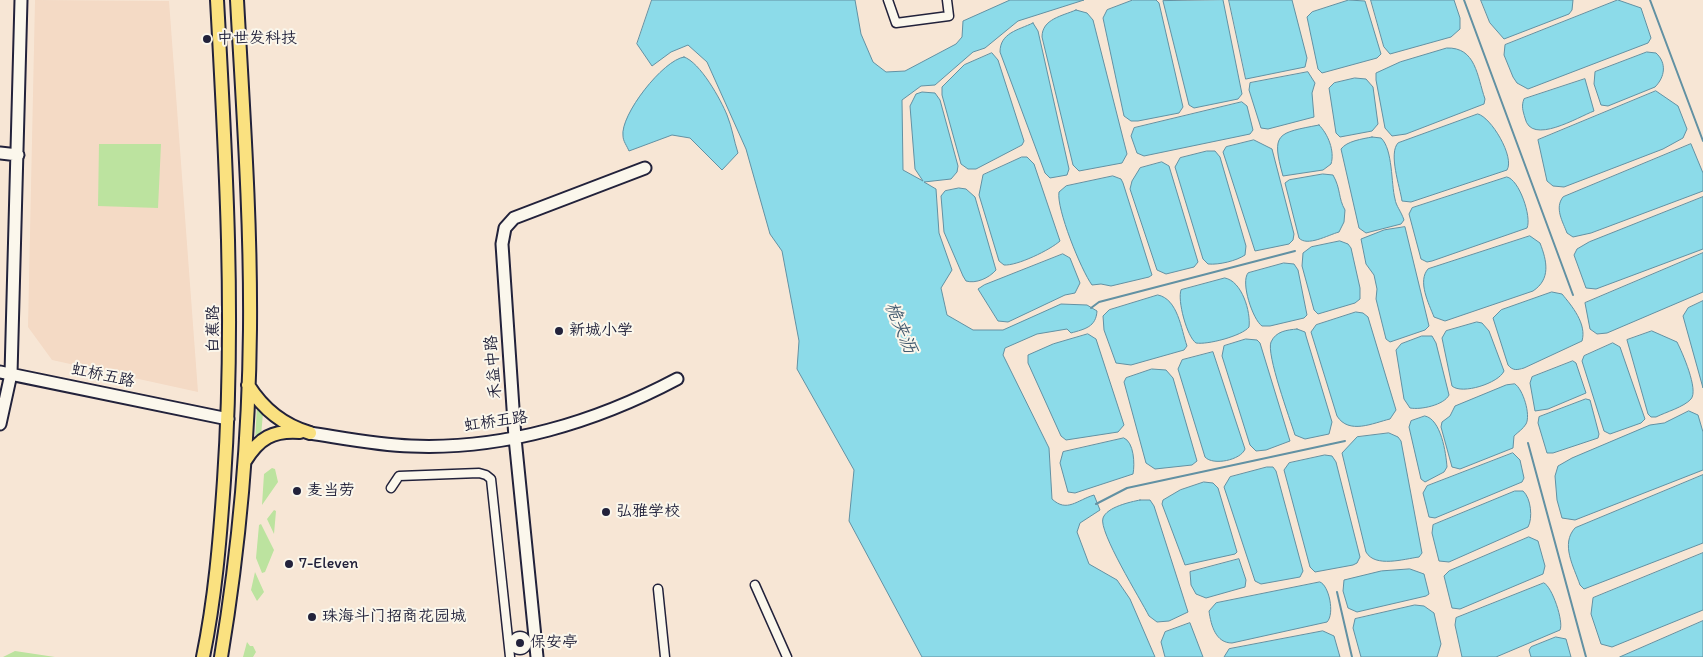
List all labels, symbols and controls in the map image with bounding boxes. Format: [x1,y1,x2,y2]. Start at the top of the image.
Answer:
place label: 中世发科技 [217,29,297,49]
marker: 中世发科技 [201,33,213,45]
water label: 桅夹沥 [880,299,920,357]
street label: 白蕉路 [204,305,224,353]
place label: 新城小学 [569,321,633,341]
marker: 新城小学 [553,325,565,337]
street label: 禾益中路 [482,334,506,400]
street label: 虹桥五路 [70,360,136,392]
street label: 虹桥五路 [463,408,529,436]
place label: 麦当劳 [307,481,355,501]
marker: 麦当劳 [291,485,303,497]
place label: 弘雅学校 [616,502,680,522]
marker: 弘雅学校 [600,506,612,518]
place label: 7-Eleven [299,554,358,574]
marker: 7-Eleven [283,558,295,570]
place label: 珠海斗门招商花园城 [322,607,466,627]
marker: 珠海斗门招商花园城 [306,611,318,623]
place label: 保安亭 [530,633,578,653]
marker: 保安亭 [514,637,526,649]

